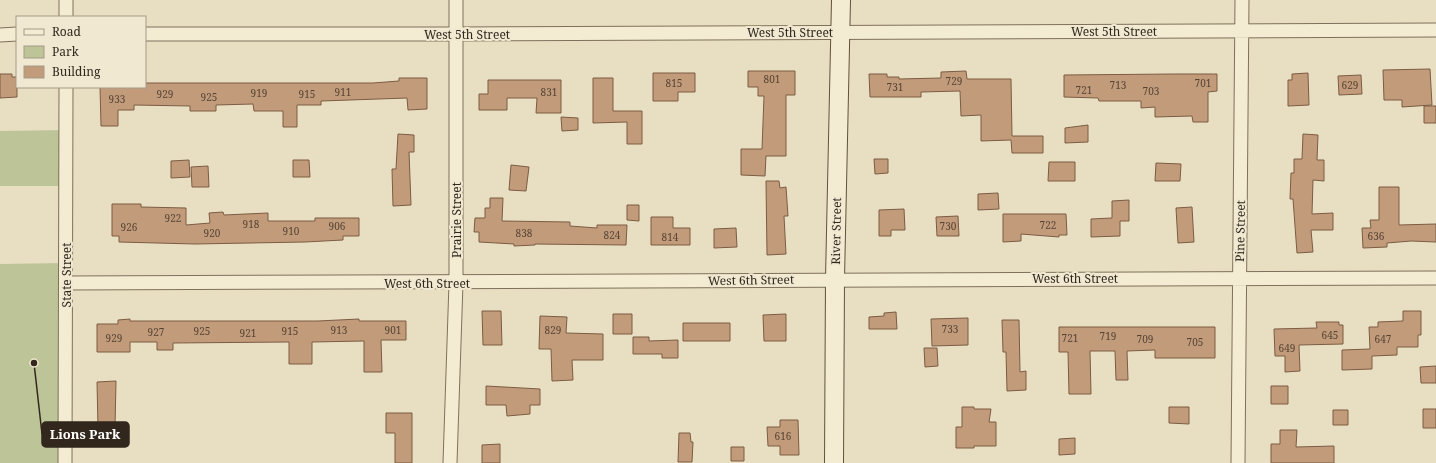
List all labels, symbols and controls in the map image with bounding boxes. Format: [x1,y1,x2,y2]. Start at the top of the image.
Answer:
legend [16,16,146,88]
text: Road [52,23,82,40]
street label: West 5th Street [1071,23,1157,40]
street label: West 5th Street [747,24,833,41]
street label: West 5th Street [424,26,510,43]
text: Park [52,43,80,60]
text: Building [52,63,101,80]
house number: 801 [764,72,780,86]
house number: 729 [946,74,962,88]
house number: 815 [666,76,682,90]
house number: 701 [1195,76,1211,90]
house number: 713 [1110,78,1127,92]
house number: 629 [1342,78,1358,92]
house number: 731 [887,80,903,94]
house number: 721 [1076,83,1092,97]
house number: 703 [1143,84,1160,98]
house number: 911 [335,85,351,99]
house number: 831 [541,85,557,99]
house number: 919 [251,86,267,100]
house number: 929 [157,87,173,101]
house number: 915 [299,87,315,101]
house number: 925 [201,90,217,104]
house number: 933 [109,92,126,106]
street label: Prairie Street [448,182,465,258]
street label: River Street [827,197,845,265]
street label: Pine Street [1231,200,1249,262]
house number: 922 [165,211,181,225]
house number: 918 [243,217,260,231]
house number: 722 [1040,218,1056,232]
house number: 906 [329,219,346,233]
house number: 730 [940,219,957,233]
house number: 926 [121,220,138,234]
house number: 910 [283,224,300,238]
house number: 920 [204,226,221,240]
house number: 838 [516,226,533,240]
house number: 824 [604,228,621,242]
house number: 636 [1368,229,1385,243]
house number: 814 [662,230,679,244]
street label: State Street [58,243,75,307]
street label: West 6th Street [1032,270,1118,287]
street label: West 6th Street [708,271,794,289]
street label: West 6th Street [384,275,470,292]
house number: 733 [942,322,959,336]
house number: 913 [331,323,348,337]
house number: 901 [385,323,401,337]
house number: 829 [545,323,561,337]
house number: 925 [194,324,210,338]
house number: 915 [282,324,298,338]
house number: 927 [148,325,165,339]
house number: 921 [240,326,256,340]
house number: 645 [1322,328,1338,342]
house number: 719 [1100,329,1116,343]
house number: 929 [106,331,122,345]
house number: 721 [1062,331,1078,345]
house number: 709 [1137,332,1153,346]
house number: 647 [1375,332,1392,346]
house number: 705 [1187,335,1203,349]
house number: 649 [1279,341,1295,355]
callout: Lions Park [42,422,129,447]
text: Lions Park [50,425,121,443]
house number: 616 [775,429,792,443]

